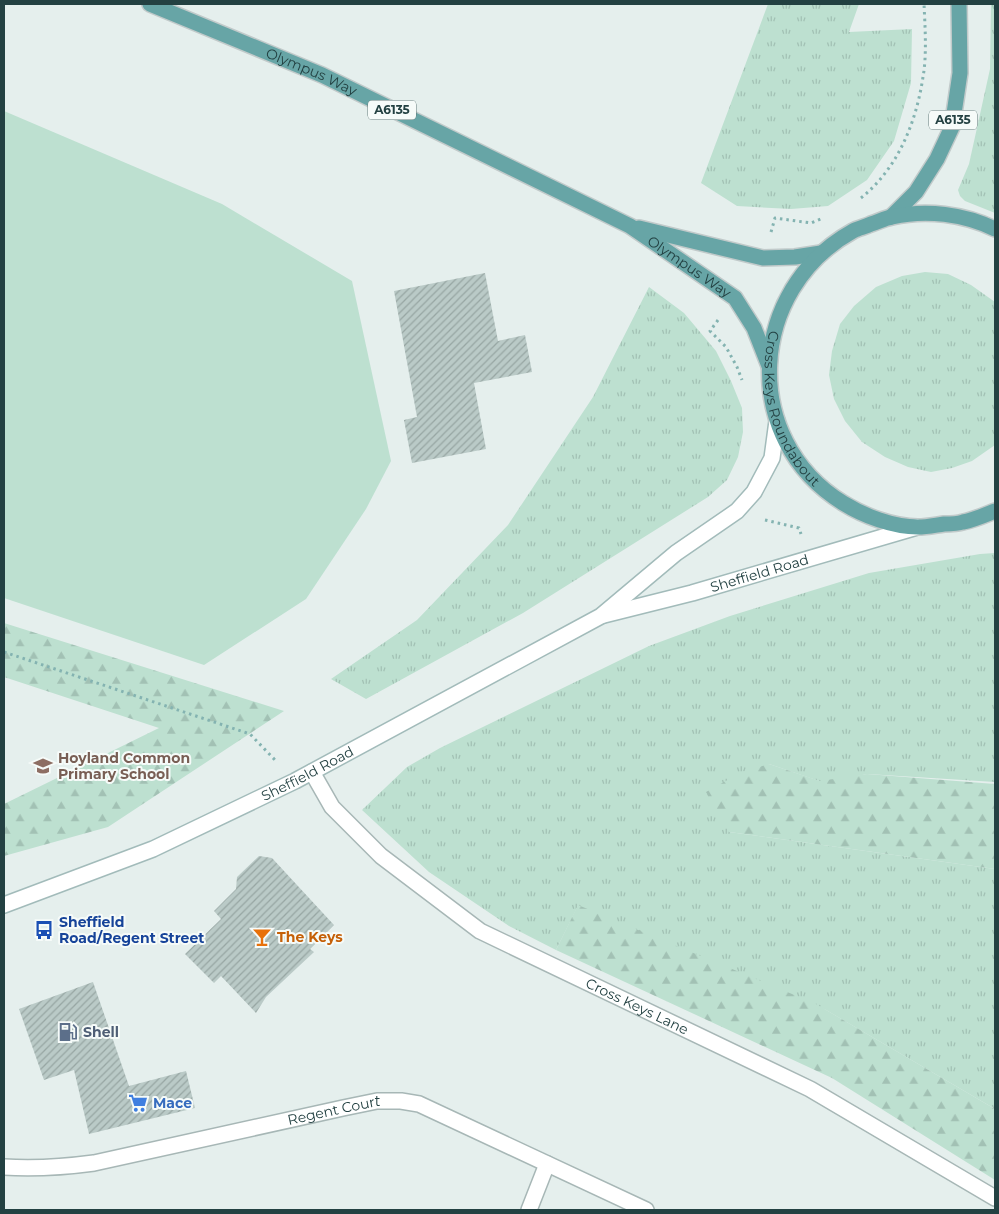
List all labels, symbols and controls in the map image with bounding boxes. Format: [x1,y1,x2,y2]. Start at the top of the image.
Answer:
street label: Olympus Way [263,44,360,100]
road number: A6135 [368,100,416,120]
road number: A6135 [929,110,977,130]
street label: Olympus Way [644,232,735,302]
street label: Cross Keys Roundabout [760,329,824,491]
street label: Sheffield Road [708,550,811,596]
street label: Sheffield Road [258,742,357,805]
place label: Hoyland Common Primary School [58,749,190,783]
school or university icon: Hoyland Common Primary School [32,755,54,777]
place label: Sheffield Road/Regent Street [59,913,204,947]
bus stop icon: Sheffield Road/Regent Street [33,919,55,941]
bar icon: The Keys [251,926,273,948]
place label: The Keys [277,928,343,946]
street label: Cross Keys Lane [583,974,692,1039]
fuel station icon: Shell [57,1021,79,1043]
place label: Shell [83,1023,119,1041]
supermarket icon: Mace [127,1092,149,1114]
street label: Regent Court [286,1092,381,1129]
place label: Mace [153,1094,192,1112]

